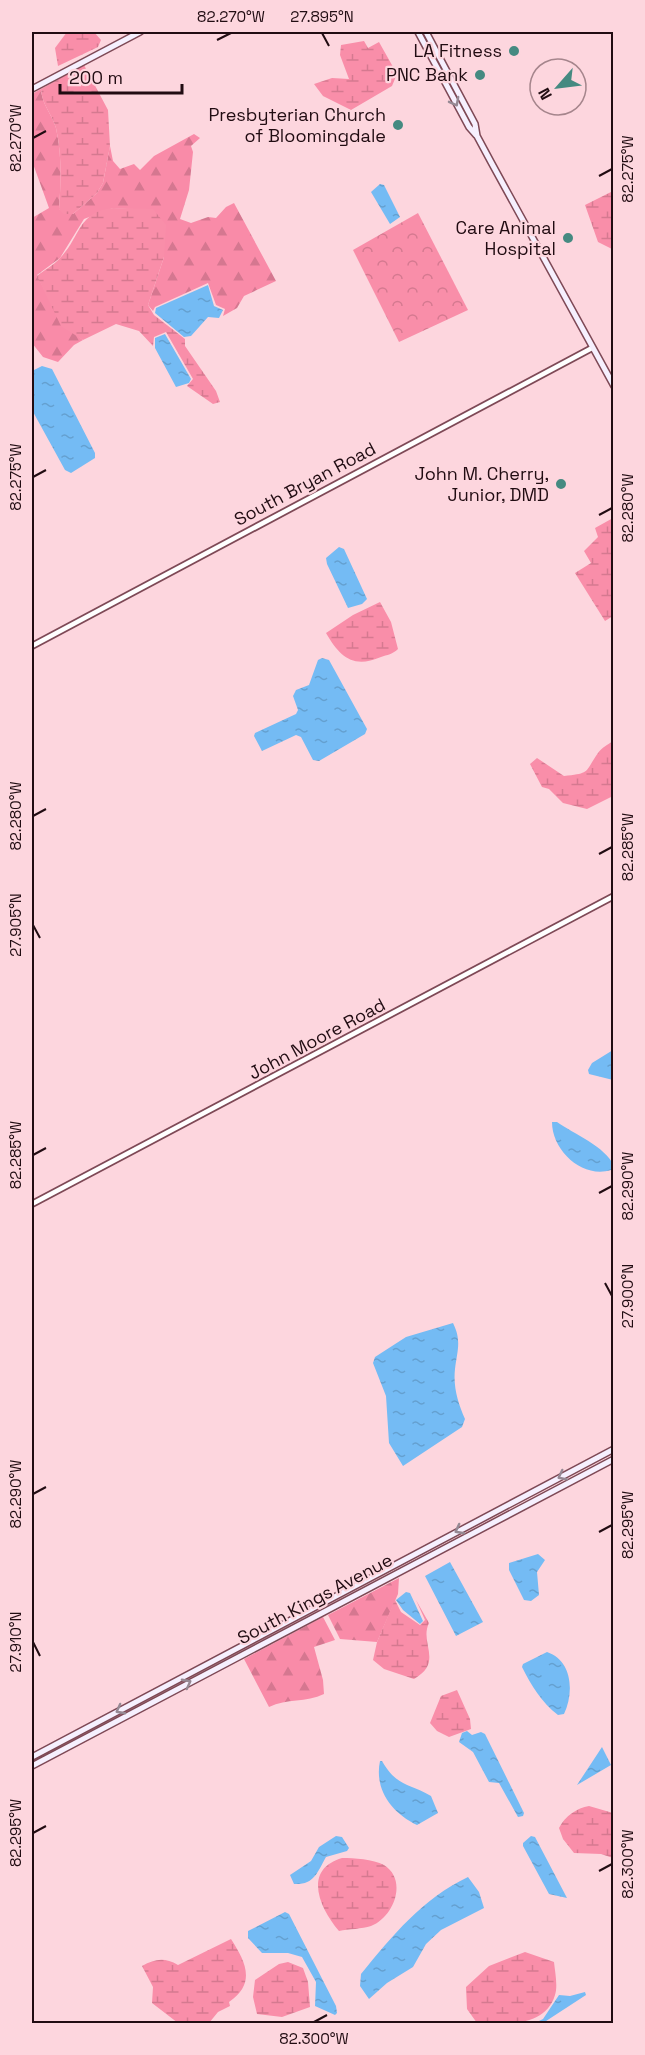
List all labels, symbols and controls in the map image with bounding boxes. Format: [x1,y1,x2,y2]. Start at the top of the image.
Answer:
text: 82.270°W [197,7,265,26]
text: 27.895°N [290,7,354,26]
place label: LA Fitness [413,39,502,62]
marker: LA Fitness [507,44,521,58]
scale bar [60,57,182,95]
north arrow [528,57,588,117]
place label: PNC Bank [386,63,468,86]
text: 200 m [69,66,123,89]
marker: PNC Bank [473,68,487,82]
text: N [533,84,557,103]
one-way arrow [448,96,459,106]
place label: Presbyterian Church of Bloomingdale [208,103,386,147]
text: 82.270°W [6,104,25,172]
marker: Presbyterian Church of Bloomingdale [391,118,405,132]
text: 82.275°W [618,135,637,203]
place label: Care Animal Hospital [456,216,556,260]
marker: Care Animal Hospital [561,231,575,245]
street label: South Bryan Road [230,437,379,531]
text: 82.275°W [6,443,25,511]
place label: John M. Cherry, Junior, DMD [414,462,549,506]
text: 82.280°W [618,473,637,543]
marker: John M. Cherry, Junior, DMD [554,477,568,491]
text: 82.280°W [6,781,25,851]
text: 82.285°W [618,813,637,881]
text: 27.905°N [6,893,25,957]
street label: John Moore Road [244,993,389,1084]
text: 82.285°W [6,1121,25,1189]
text: 82.290°W [618,1152,637,1220]
text: 27.900°N [618,1264,637,1328]
text: 82.290°W [6,1460,25,1528]
one-way arrow [557,1469,568,1480]
text: 82.295°W [618,1491,637,1559]
one-way arrow [455,1523,465,1534]
street label: South Kings Avenue [233,1548,396,1649]
text: 27.910°N [6,1612,25,1672]
one-way arrow [180,1679,191,1690]
one-way arrow [116,1703,126,1714]
text: 82.295°W [6,1799,25,1867]
text: 82.300°W [618,1829,637,1899]
text: 82.300°W [279,2029,349,2048]

